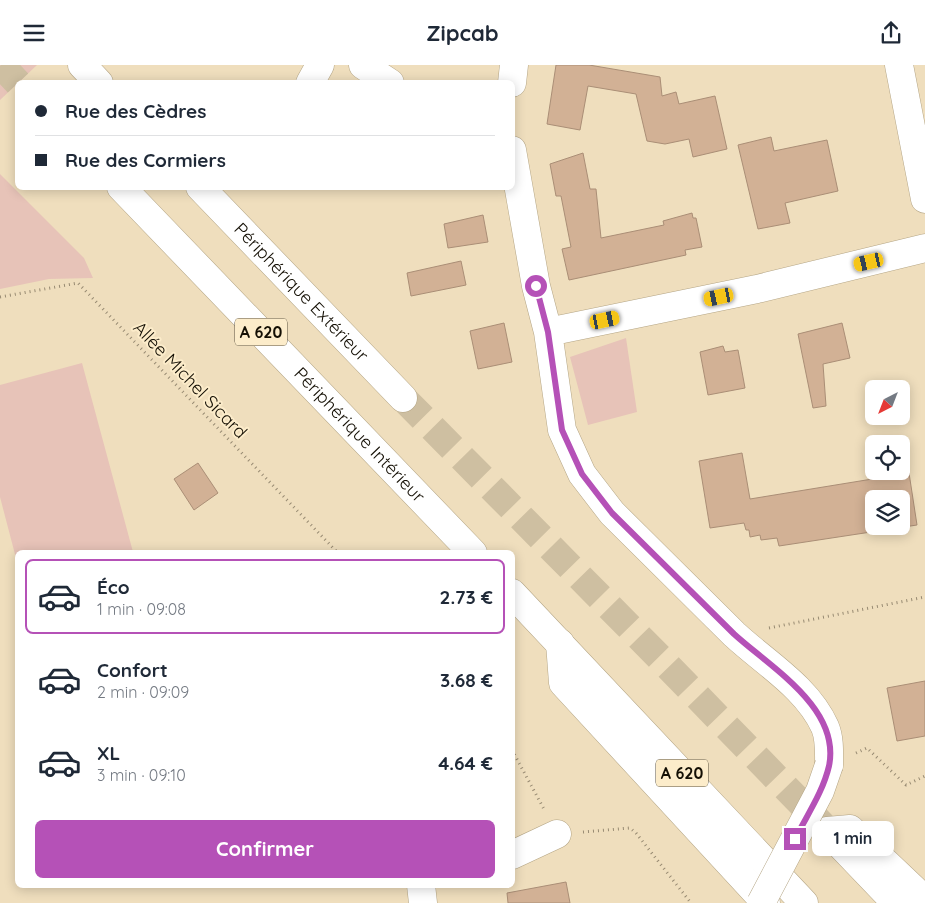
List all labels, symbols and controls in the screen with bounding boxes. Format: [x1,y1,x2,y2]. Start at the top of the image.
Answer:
icon: menu [20,19,48,47]
text: Zipcab [426,19,499,47]
icon: share [877,19,905,47]
text: Rue des Cèdres [65,99,206,123]
text: Rue des Cormiers [65,148,226,172]
street label: Périphérique Extérieur [229,218,374,366]
car [852,251,885,273]
route start [525,275,547,297]
car [702,287,735,307]
car [588,310,621,330]
street label: Allée Michel Sicard [129,316,252,443]
road number: A 620 [235,318,287,345]
street label: Périphérique Intérieur [289,362,430,507]
north arrow [865,380,910,425]
map controls [865,380,910,535]
button: locate [865,435,910,480]
button: layers [865,490,910,535]
icon: car [37,574,82,619]
text: Éco [97,575,130,599]
text: 2.73 € [440,585,493,609]
text: 1 min · 09:08 [97,599,186,619]
icon: car [37,657,82,702]
text: Confort [97,658,168,682]
text: 3.68 € [440,668,493,692]
text: 2 min · 09:09 [97,682,189,702]
icon: car [37,740,82,785]
text: XL [97,741,120,765]
text: 4.64 € [438,751,493,775]
road number: A 620 [656,759,708,786]
text: 3 min · 09:10 [97,765,186,785]
button: Confirmer [35,820,495,878]
callout: 1 min [812,821,895,857]
route end [784,828,806,850]
text: 1 min [834,828,872,848]

